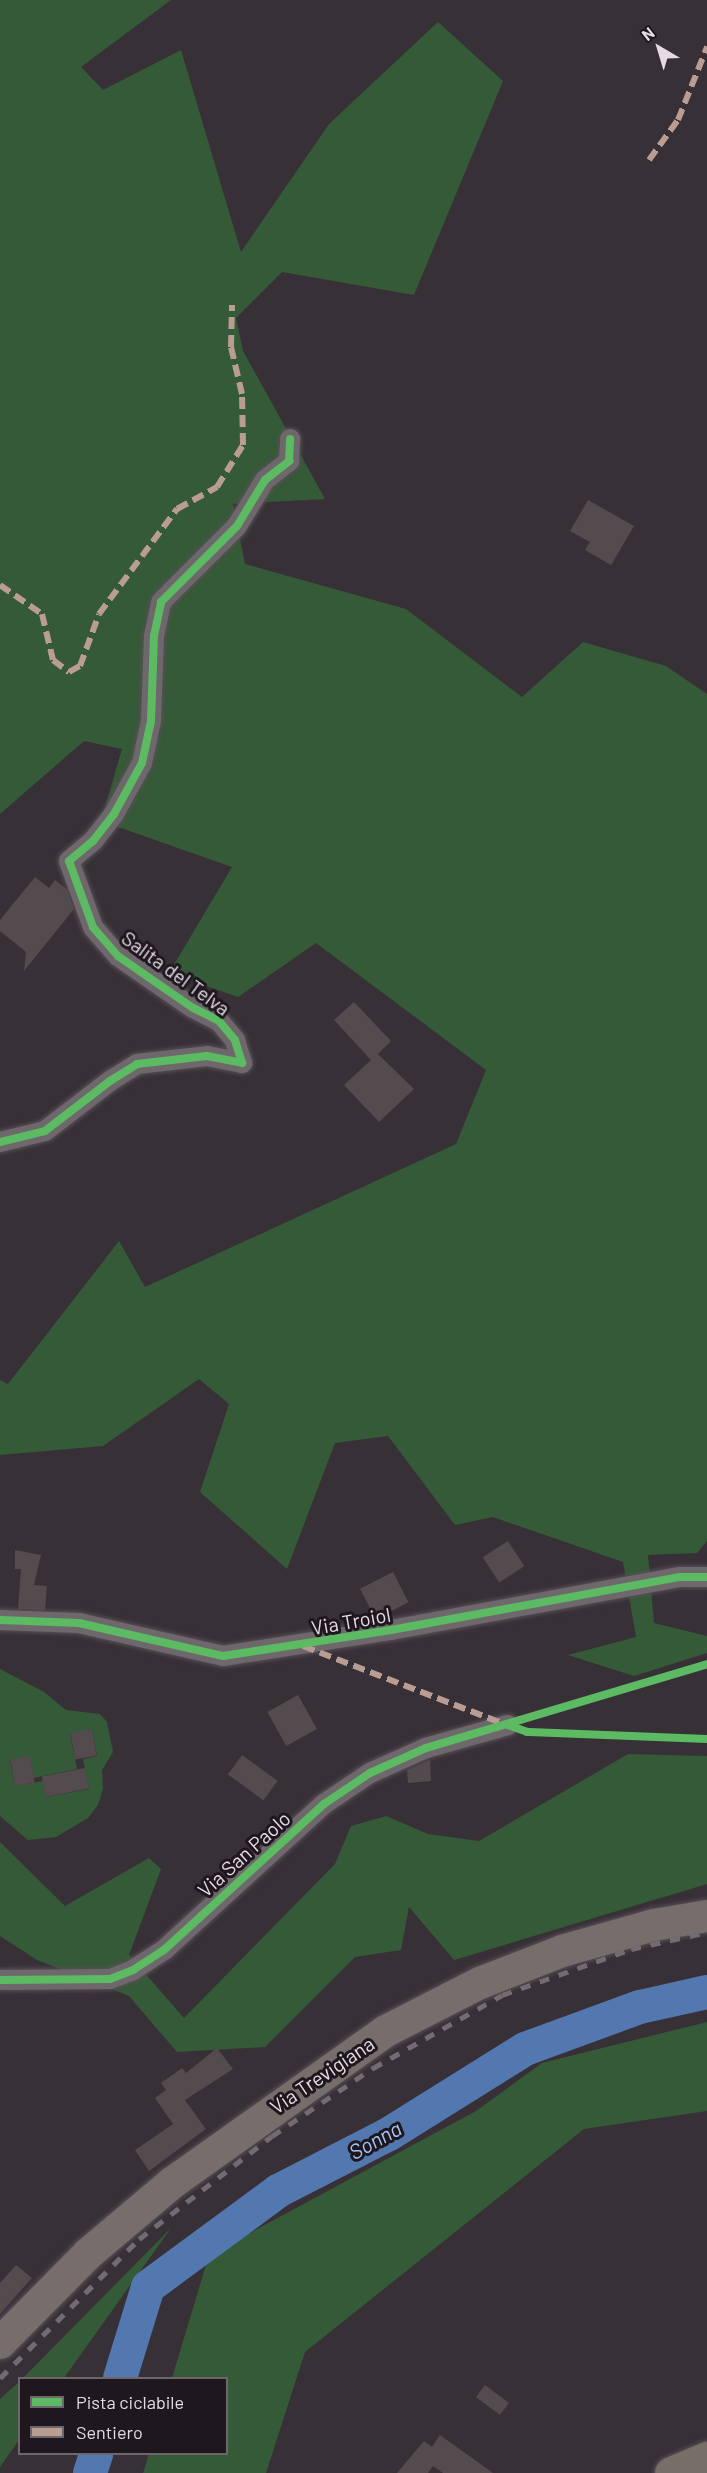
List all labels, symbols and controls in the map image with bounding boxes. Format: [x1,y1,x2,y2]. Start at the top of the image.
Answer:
north arrow [629,18,689,78]
text: N [638,23,658,44]
street label: Salita del Telva [117,926,235,1020]
street label: Via Troiol [309,1602,393,1640]
street label: Via San Paolo [193,1806,295,1902]
street label: Via Trevigiana [265,2031,379,2119]
water label: Sonna [344,2115,406,2165]
legend [18,2377,228,2455]
text: Pista ciclabile [76,2391,184,2413]
text: Sentiero [76,2421,143,2443]

